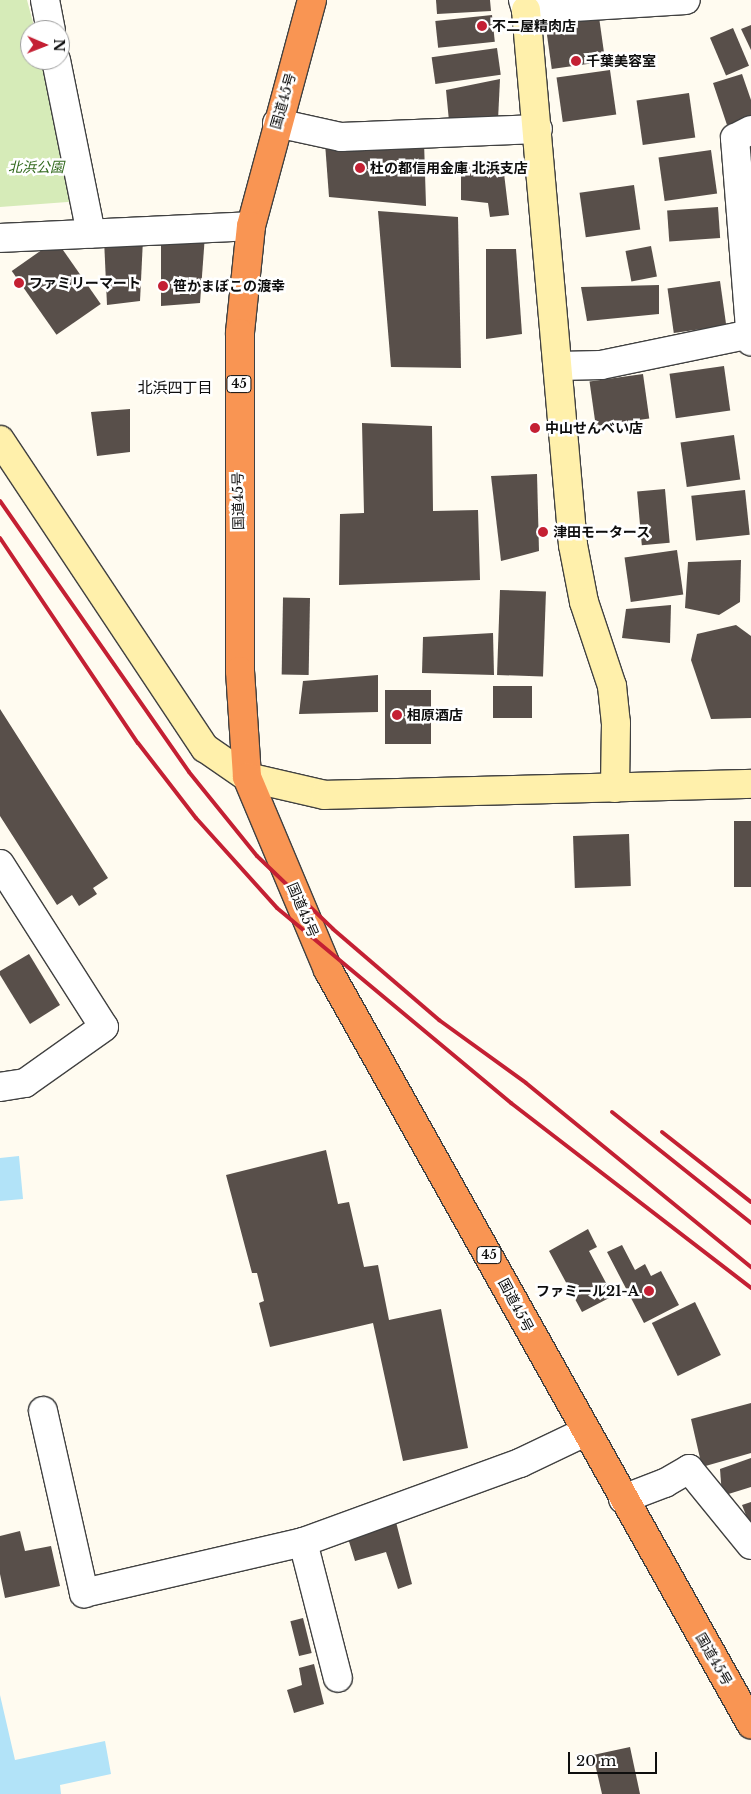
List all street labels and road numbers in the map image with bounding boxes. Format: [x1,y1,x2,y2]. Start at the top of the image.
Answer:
street label: 国道45号 [267,71,299,131]
road number: 45 [225,374,253,394]
street label: 国道45号 [229,472,247,530]
street label: 国道45号 [284,880,322,940]
road number: 45 [475,1246,503,1264]
street label: 国道45号 [495,1275,537,1335]
street label: 国道45号 [692,1630,736,1688]

